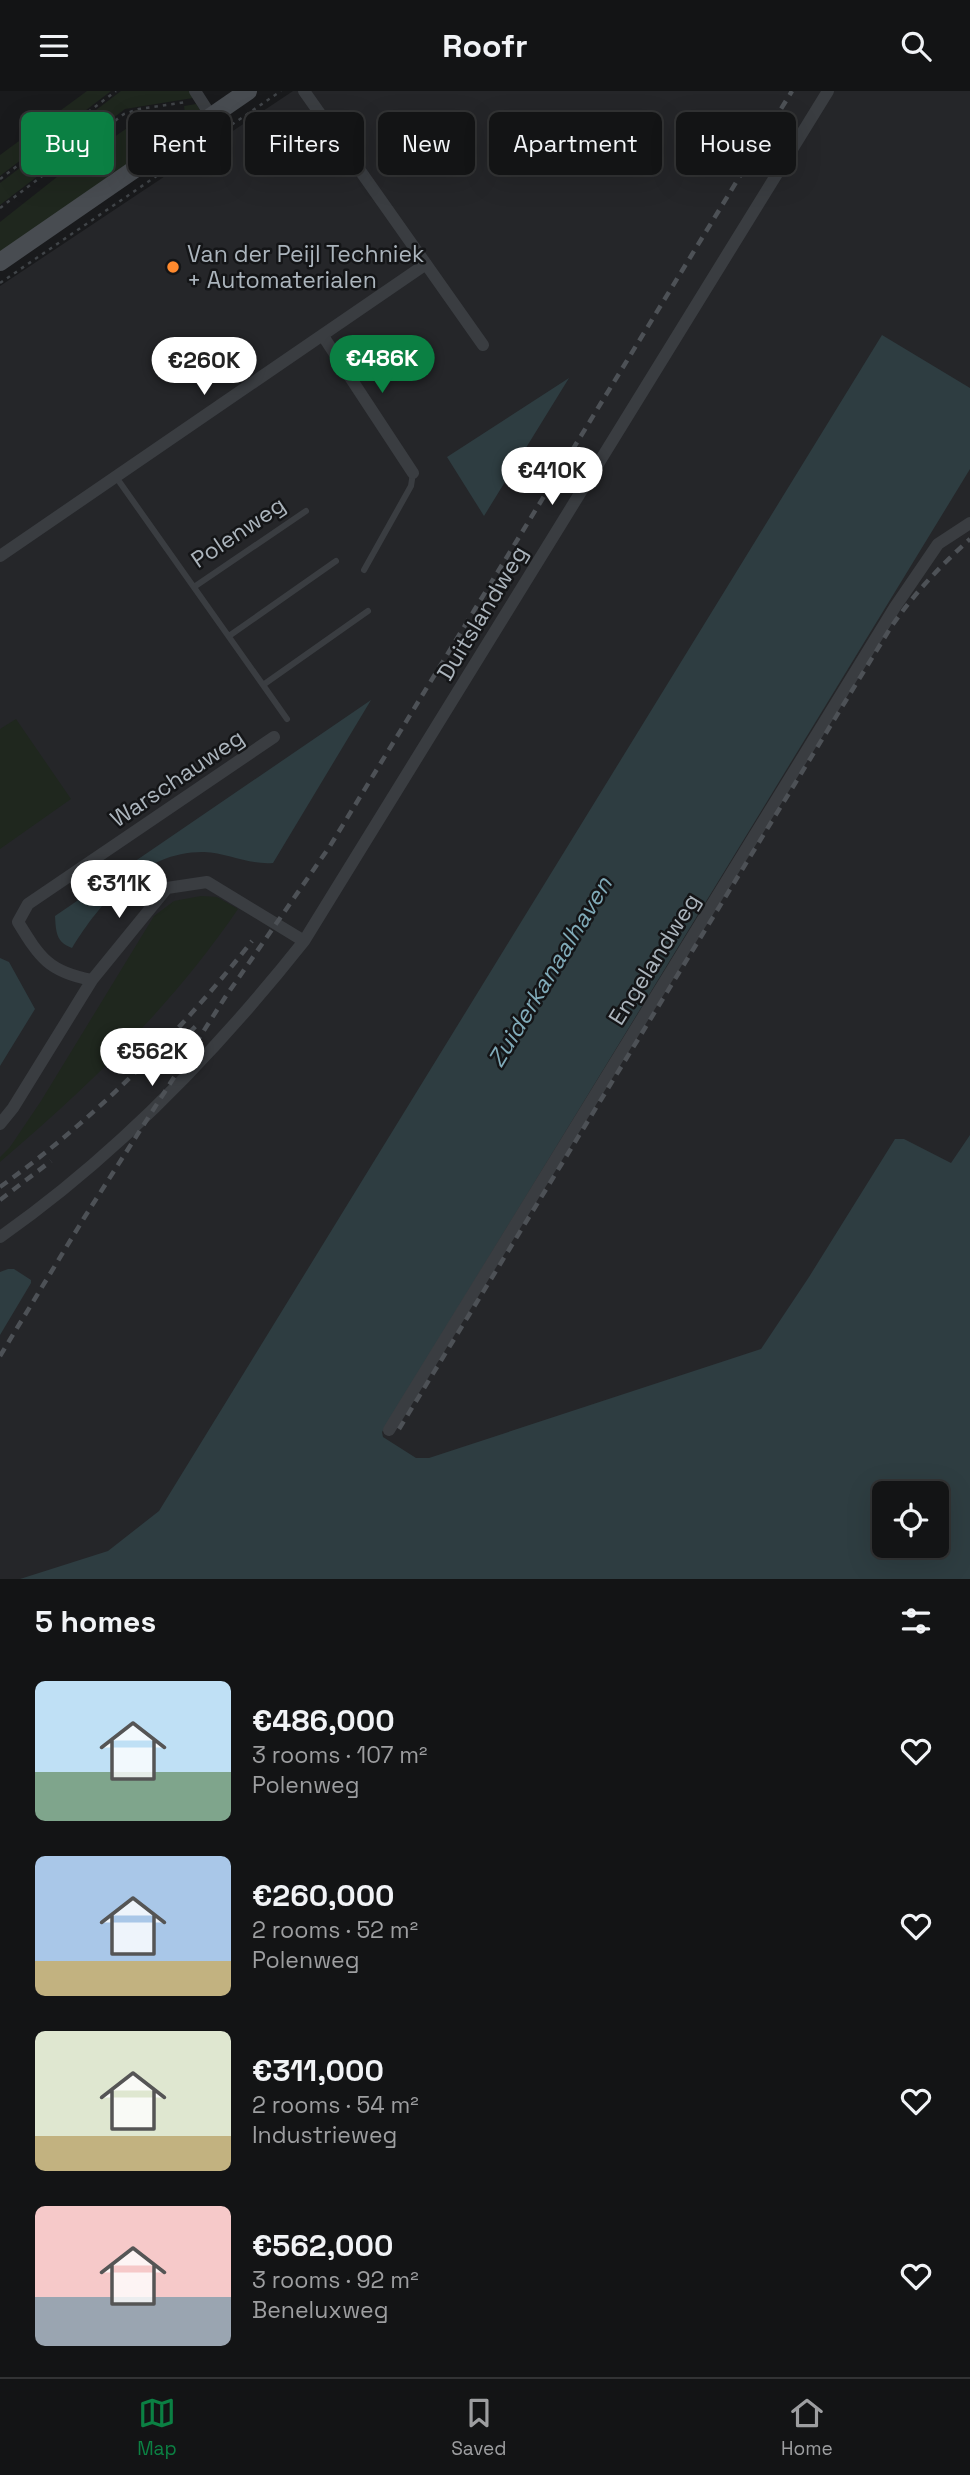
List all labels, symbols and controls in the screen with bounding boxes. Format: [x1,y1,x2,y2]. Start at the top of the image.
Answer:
text: Roofr [442,26,528,66]
icon: menu [35,27,73,65]
icon: search [897,27,935,65]
chip: Buy [21,112,114,175]
chip: Rent [128,112,231,175]
chip: Filters [245,112,364,175]
chip: New [378,112,475,175]
chip: Apartment [489,112,662,175]
chip: House [676,112,796,175]
place label: Van der Peijl Techniek + Automaterialen [187,239,424,295]
marker: Van der Peijl Techniek + Automaterialen [165,259,181,275]
pin: €486K [333,335,431,395]
pin: €260K [155,337,253,397]
text: €486K [346,343,418,373]
text: €260K [168,345,240,375]
pin: €410K [503,447,601,507]
text: €410K [517,455,587,485]
street label: Polenweg [185,490,291,574]
street label: Duitslandweg [430,540,534,686]
street label: Warschauweg [104,722,250,834]
pin: €311K [70,861,168,920]
text: €311K [87,868,151,898]
water label: Zuiderkanaalhaven [480,870,619,1073]
street label: Engelandweg [602,888,706,1030]
pin: €562K [103,1028,201,1088]
text: €562K [116,1036,188,1066]
map controls [872,1481,949,1558]
button: locate [872,1481,949,1558]
text: 5 homes [35,1602,156,1641]
icon: filters [897,1602,935,1640]
text: €486,000 [252,1701,395,1740]
icon: home [91,1709,175,1793]
icon: heart [897,1732,935,1770]
text: 3 rooms · 107 m² [252,1740,428,1770]
text: Polenweg [252,1770,359,1800]
text: €260,000 [252,1876,395,1915]
icon: home [91,1884,175,1968]
icon: heart [897,1907,935,1945]
text: 2 rooms · 52 m² [252,1915,418,1945]
text: Polenweg [252,1945,359,1975]
text: €311,000 [252,2051,384,2090]
icon: home [91,2059,175,2143]
icon: heart [897,2082,935,2120]
text: 2 rooms · 54 m² [252,2090,419,2120]
text: Industrieweg [252,2120,397,2150]
text: €562,000 [252,2226,393,2265]
icon: home [91,2234,175,2318]
icon: heart [897,2257,935,2295]
text: 3 rooms · 92 m² [252,2265,419,2295]
text: Beneluxweg [252,2295,388,2325]
tab: Map [137,2394,177,2461]
tab: Saved [451,2394,507,2461]
tab: Home [781,2394,833,2461]

